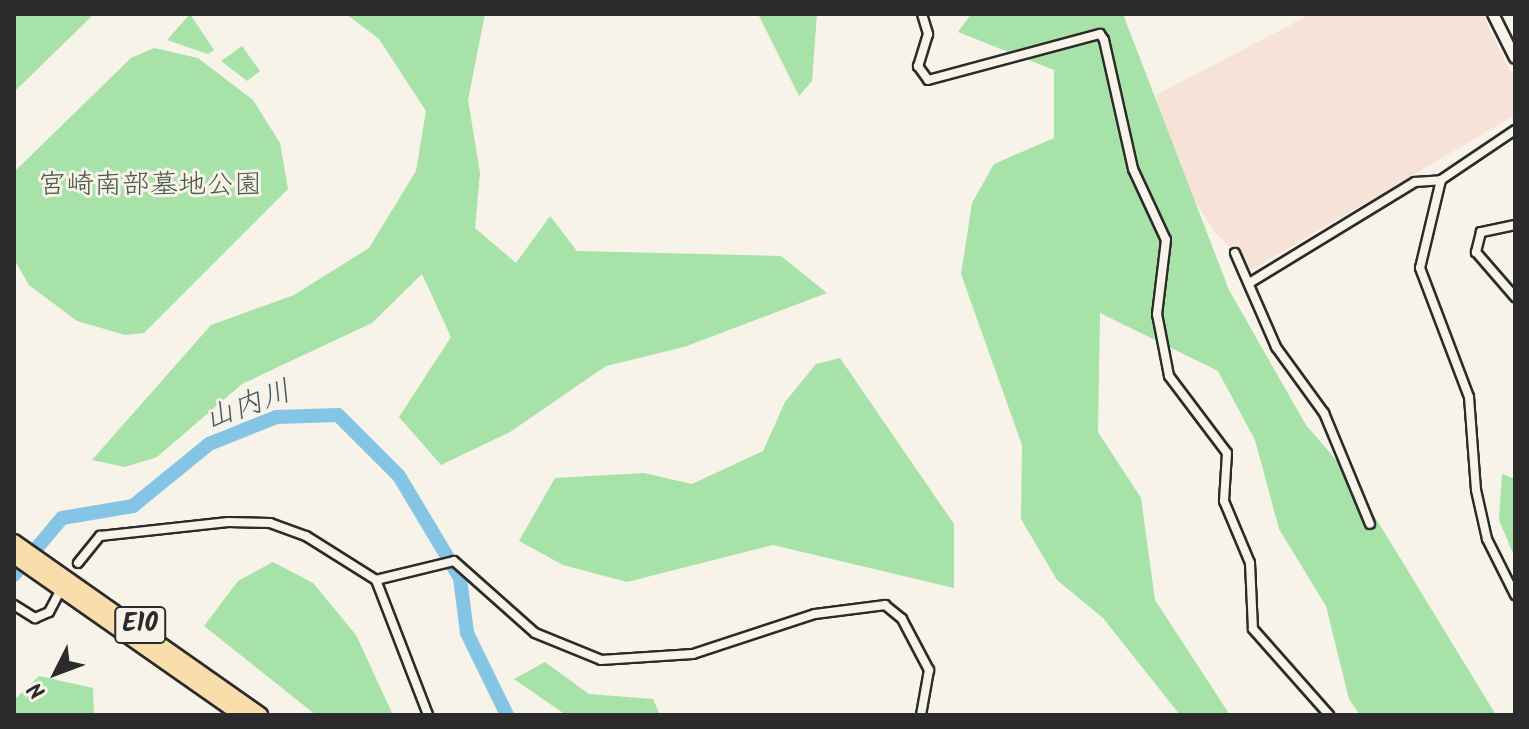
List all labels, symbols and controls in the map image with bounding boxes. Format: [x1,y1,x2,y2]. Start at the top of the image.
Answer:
park label: 宮崎南部墓地公園 [38,169,262,203]
water label: 山内川 [200,374,296,438]
road number: E10 [114,603,166,647]
north arrow [16,633,96,713]
text: N [20,673,55,706]

